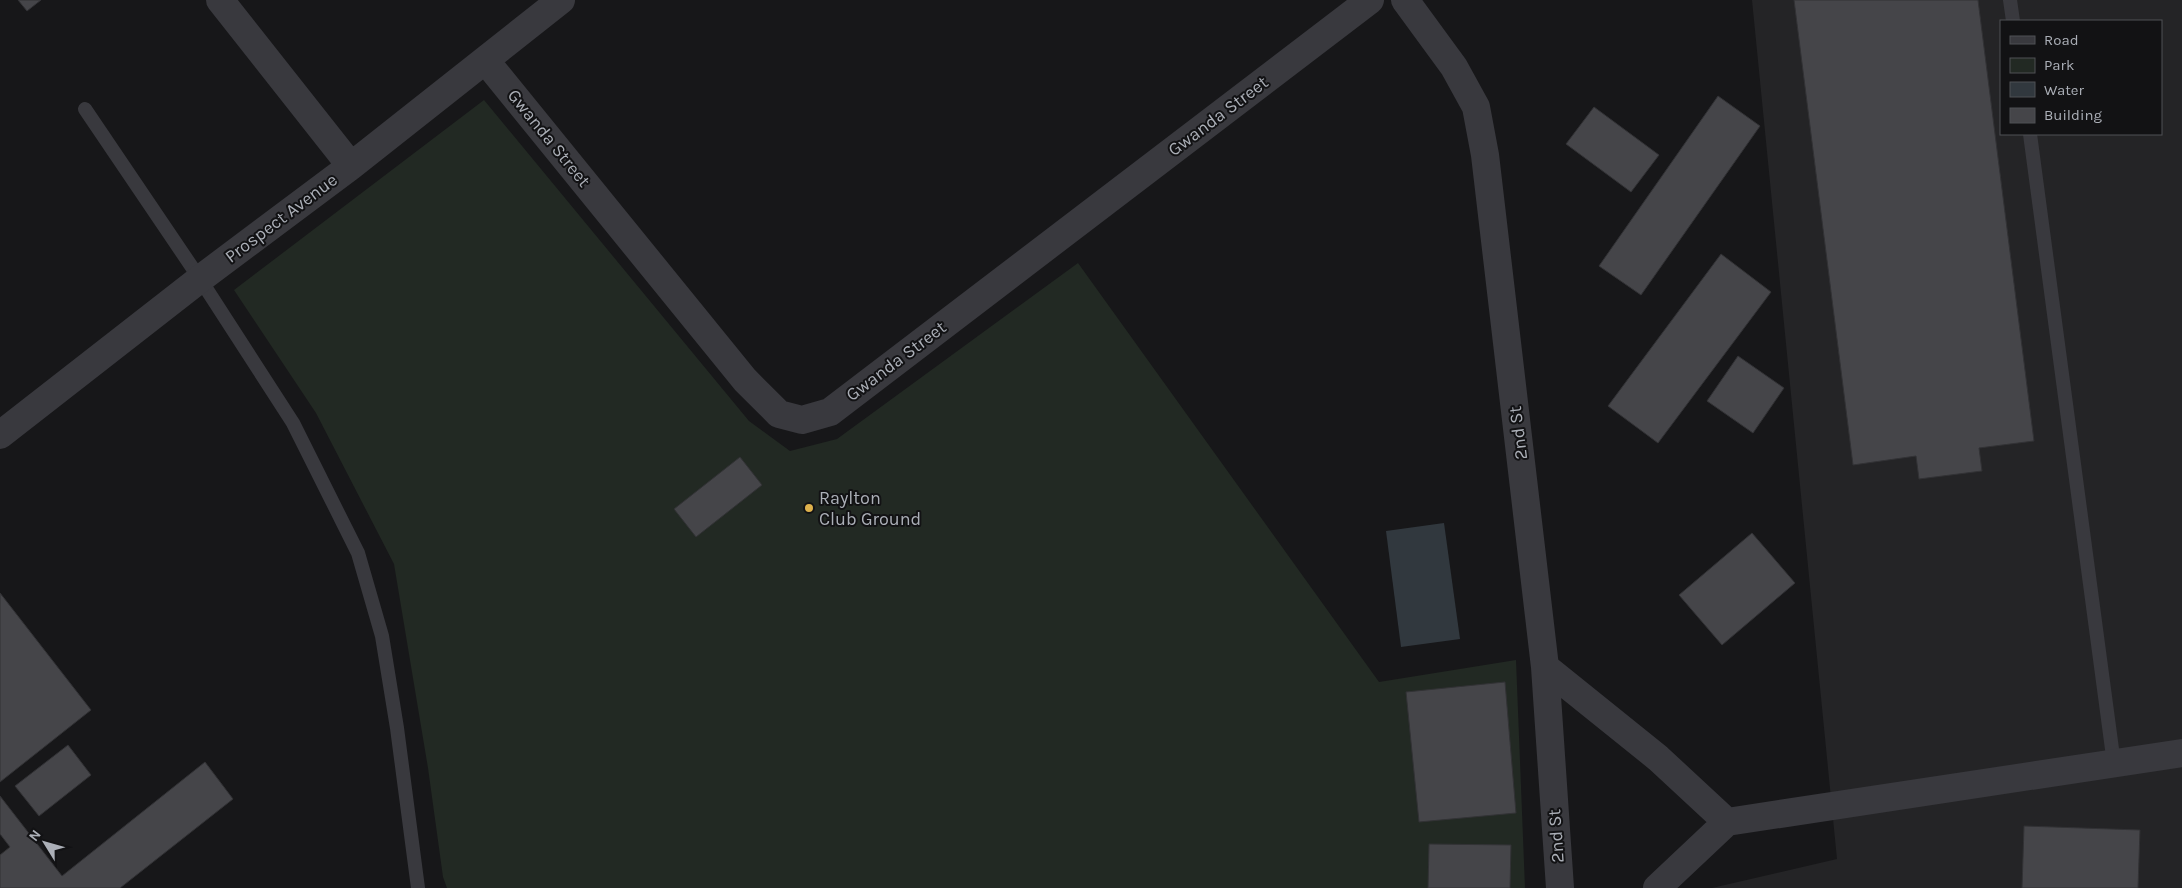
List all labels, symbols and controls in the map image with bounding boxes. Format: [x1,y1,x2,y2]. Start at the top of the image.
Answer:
legend [2000,20,2162,135]
text: Road [2044,31,2079,49]
text: Park [2044,56,2074,74]
street label: Gwanda Street [1164,71,1273,161]
text: Water [2044,81,2085,99]
street label: Gwanda Street [503,85,595,192]
text: Building [2044,106,2102,124]
street label: Prospect Avenue [220,169,342,267]
street label: Gwanda Street [842,316,951,406]
street label: 2nd St [1504,405,1532,461]
place label: Raylton Club Ground [819,487,921,530]
marker: Raylton Club Ground [803,502,815,514]
street label: 2nd St [1543,808,1569,864]
north arrow [20,818,70,868]
text: N [25,826,45,845]

